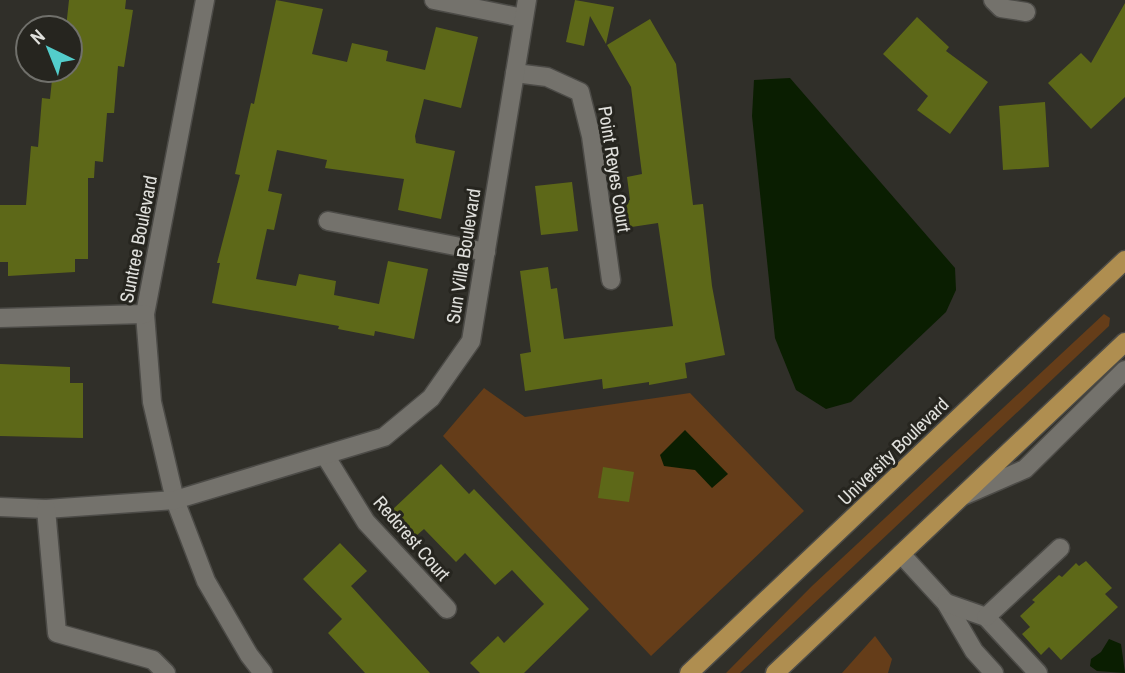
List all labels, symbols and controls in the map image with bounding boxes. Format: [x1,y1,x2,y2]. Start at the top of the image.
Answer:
north arrow [14,14,84,84]
text: N [24,23,50,50]
street label: Point Reyes Court [592,104,638,235]
street label: Suntree Boulevard [113,173,163,305]
street label: Sun Villa Boulevard [439,187,487,325]
street label: University Boulevard [832,391,954,511]
street label: Redcrest Court [368,490,457,587]

